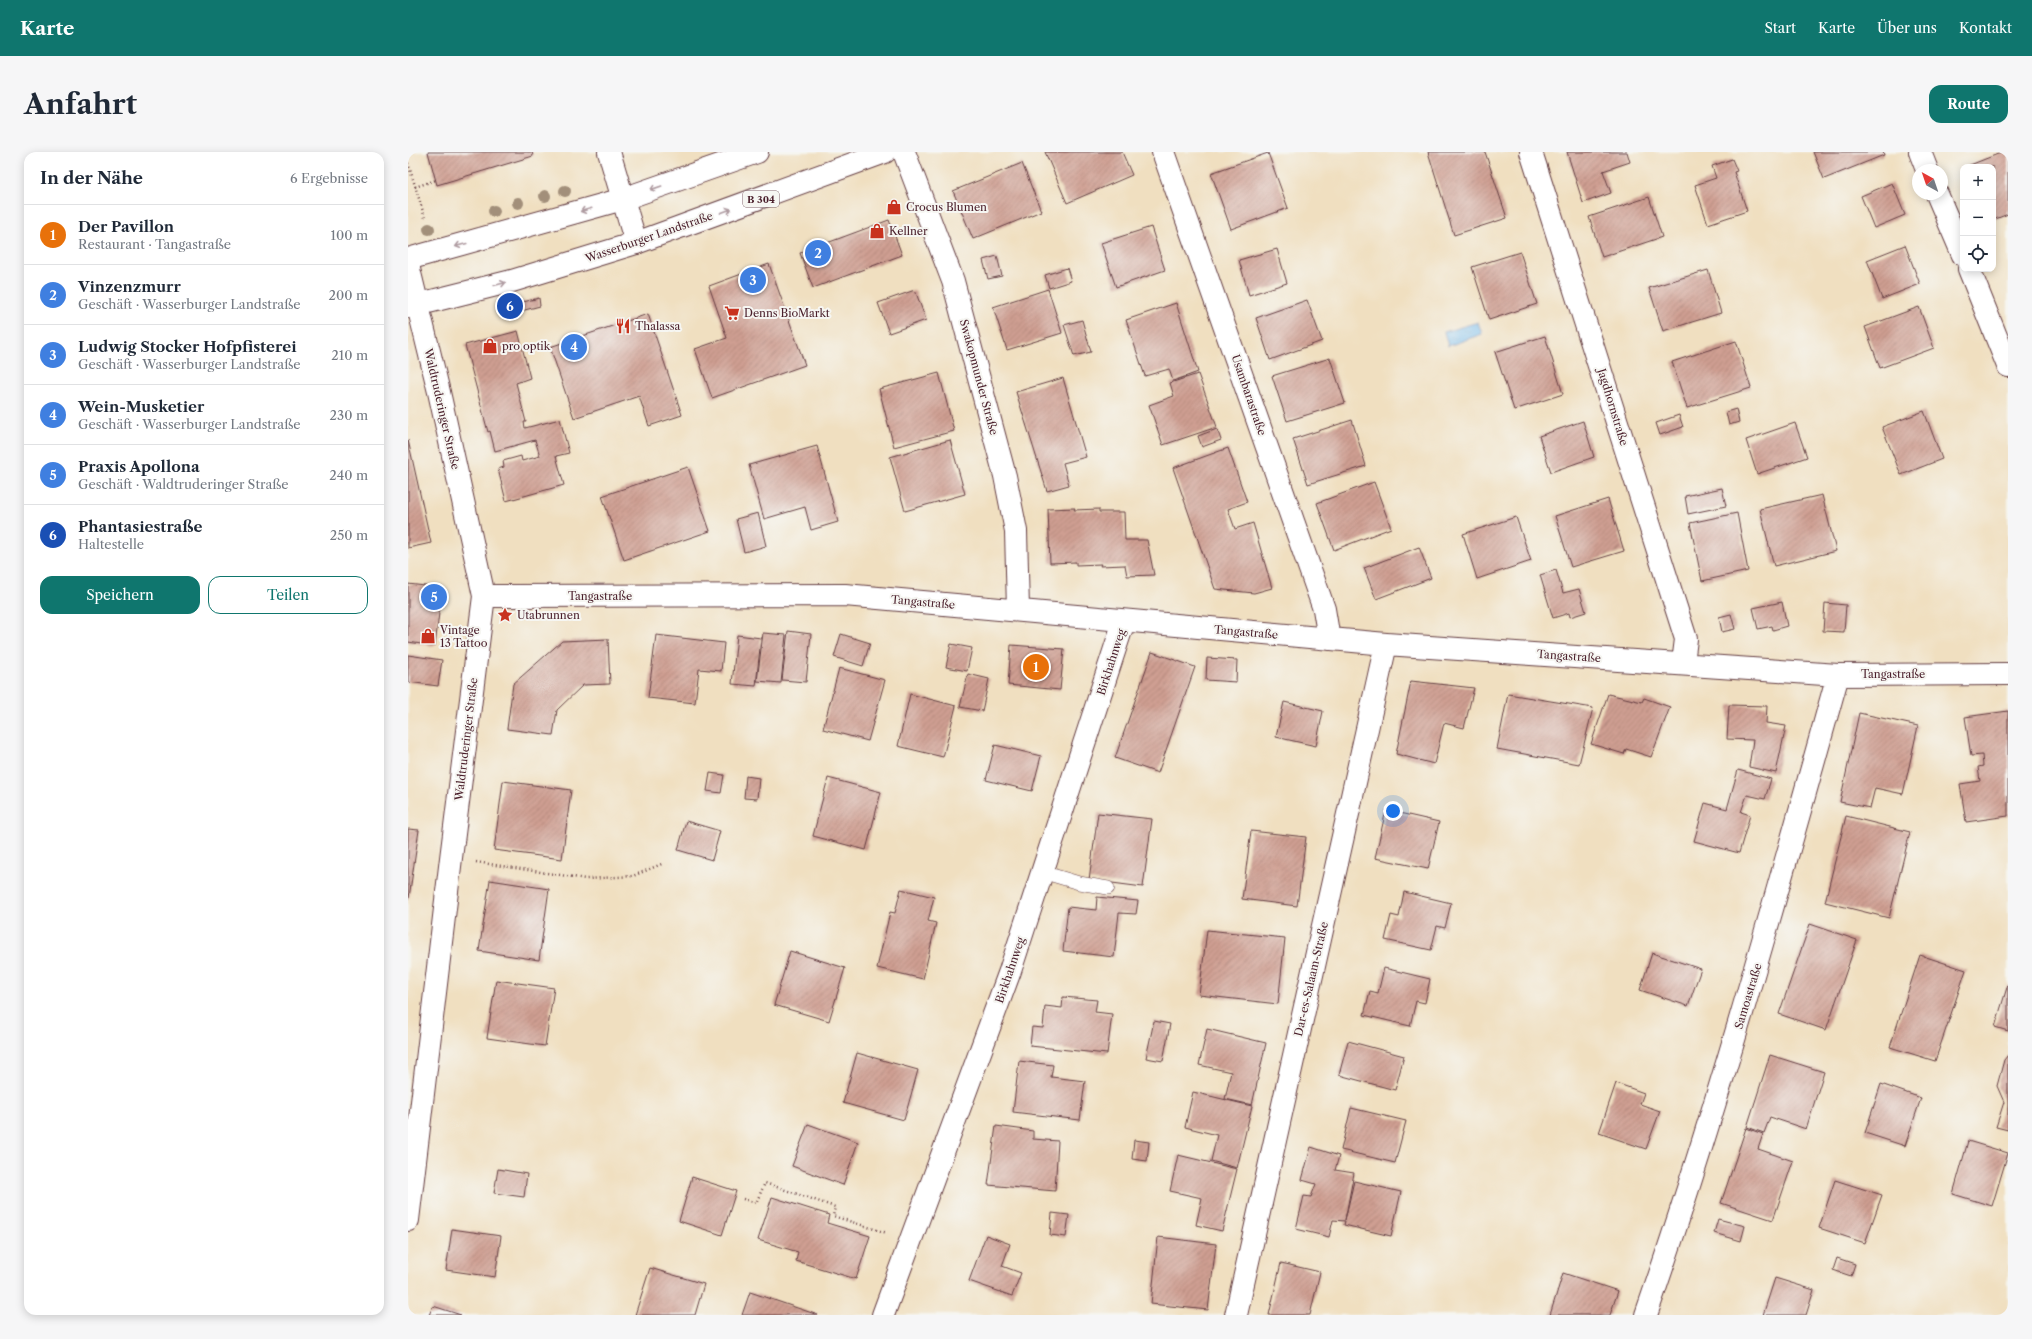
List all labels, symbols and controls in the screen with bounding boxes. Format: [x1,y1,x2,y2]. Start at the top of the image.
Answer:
text: Karte [20,17,74,40]
text: Start [1764,19,1796,37]
text: Karte [1818,19,1855,37]
text: Über uns [1877,19,1937,37]
text: Kontakt [1959,19,2012,37]
button: Route [1929,85,2008,123]
text: Anfahrt [24,87,137,121]
north arrow [1912,164,1948,200]
map controls [1960,164,1996,272]
button: + [1960,164,1996,200]
text: In der Nähe [40,168,143,188]
text: 6 Ergebnisse [290,170,368,186]
one-way arrow [650,185,663,192]
road number: B 304 [743,191,779,207]
shop icon: Crocus Blumen [885,198,903,216]
place label: Crocus Blumen [906,200,987,214]
button: − [1960,200,1996,236]
one-way arrow [580,207,593,214]
one-way arrow [719,207,732,214]
street label: Wasserburger Landstraße [582,209,715,266]
text: Der Pavillon [78,217,174,236]
shop icon: Kellner [868,222,886,240]
place label: Kellner [889,224,928,238]
text: 1 [50,227,56,243]
text: 100 m [330,227,368,243]
text: Restaurant · Tangastraße [78,236,231,252]
button: locate [1960,236,1996,272]
pin: 2 [805,238,831,268]
one-way arrow [455,242,468,250]
pin: 3 [740,265,766,295]
text: Vinzenzmurr [78,277,181,296]
one-way arrow [494,280,507,287]
text: 2 [49,287,57,303]
text: 200 m [328,287,368,303]
pin: 6 [497,291,523,321]
text: Geschäft · Wasserburger Landstraße [78,296,301,312]
supermarket icon: Denns BioMarkt [723,304,741,322]
place label: Denns BioMarkt [744,306,830,320]
restaurant icon: Thalassa [614,317,632,335]
street label: Swakopmunder Straße [957,318,1001,436]
place label: Thalassa [635,319,681,333]
pin: 4 [561,332,587,362]
text: Ludwig Stocker Hofpfisterei [78,337,297,356]
shop icon: pro optik [481,337,499,355]
place label: pro optik [502,339,551,353]
street label: Waldtruderinger Straße [421,346,463,471]
text: 3 [49,347,57,363]
text: 210 m [331,347,368,363]
street label: Usambarastraße [1229,353,1269,437]
text: Geschäft · Wasserburger Landstraße [78,356,301,372]
street label: Jagdhornstraße [1594,365,1631,447]
text: Wein-Musketier [78,397,204,416]
text: 4 [49,407,57,423]
text: 230 m [330,407,368,423]
text: Geschäft · Wasserburger Landstraße [78,416,301,432]
text: Praxis Apollona [78,457,200,476]
text: 5 [49,467,57,483]
text: 240 m [329,467,368,483]
text: Geschäft · Waldtruderinger Straße [78,476,289,492]
text: Phantasiestraße [78,517,202,536]
text: 6 [49,527,57,543]
text: 250 m [330,527,368,543]
text: Haltestelle [78,536,144,552]
button: Speichern [40,576,200,614]
button: Teilen [208,576,368,614]
pin: 5 [421,582,447,612]
street label: Tangastraße [568,589,632,603]
street label: Tangastraße [890,592,956,612]
place icon: Utabrunnen [496,606,514,624]
place label: Utabrunnen [517,608,580,622]
street label: Tangastraße [1213,622,1279,642]
place label: Vintage 13 Tattoo [439,623,488,650]
shop icon: Vintage 13 Tattoo [419,627,437,645]
street label: Birkhahnweg [1094,627,1128,697]
street label: Tangastraße [1536,647,1602,665]
pin: 1 [1023,652,1049,682]
street label: Tangastraße [1861,667,1925,681]
street label: Waldtruderinger Straße [451,677,480,802]
your location [1383,801,1403,821]
street label: Dar-es-Salaam-Straße [1291,920,1331,1038]
street label: Birkhahnweg [992,935,1028,1005]
street label: Samoastraße [1731,961,1765,1031]

